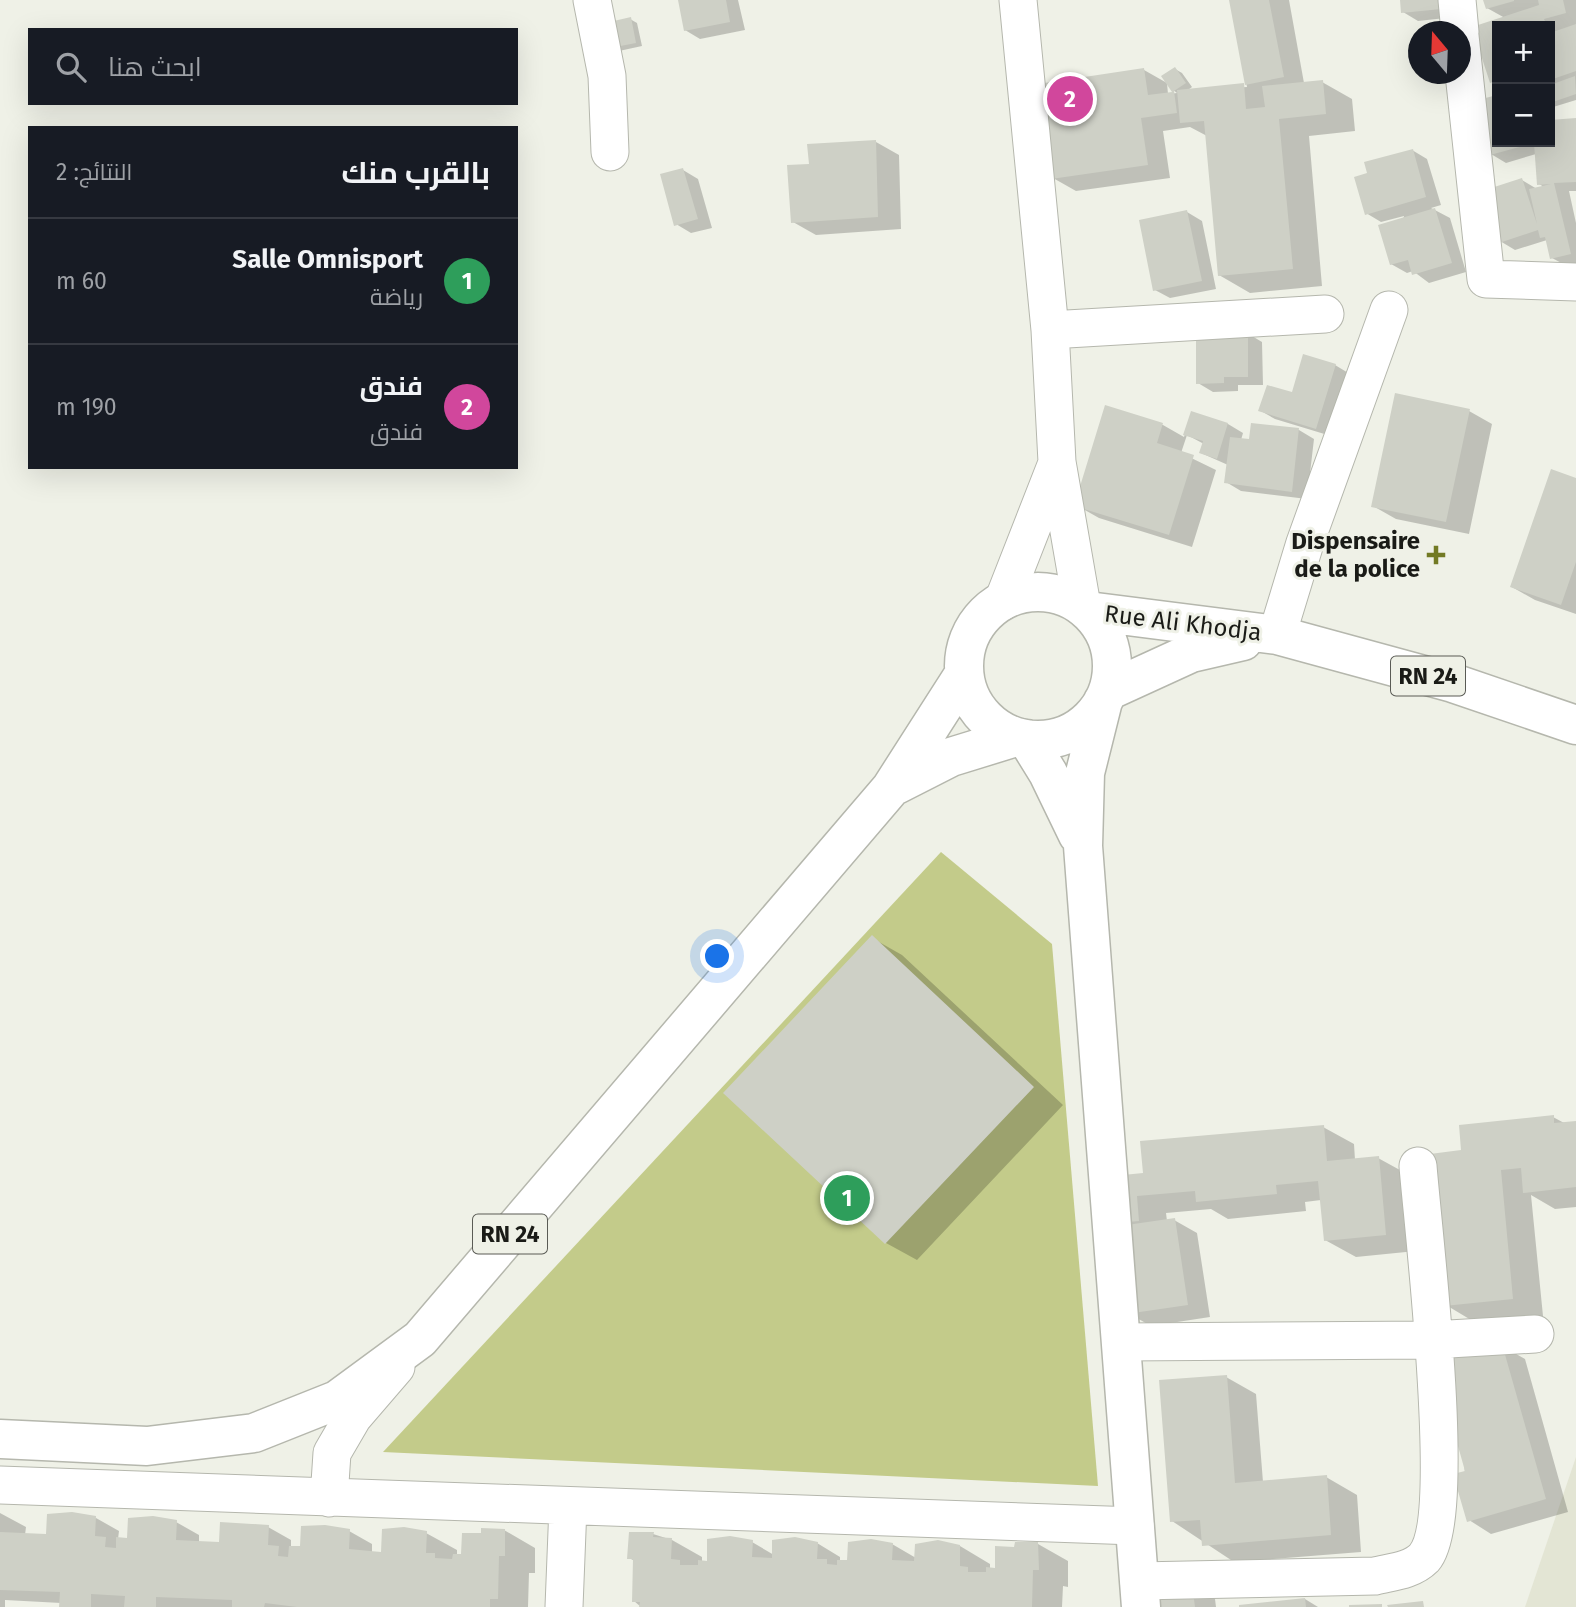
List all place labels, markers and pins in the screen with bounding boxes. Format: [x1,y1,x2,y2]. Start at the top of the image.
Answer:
pin: 2 [1047,73,1093,125]
place label: Dispensaire de la police [1291,527,1420,583]
marker: Dispensaire de la police [1426,545,1446,565]
pin: 1 [824,1172,870,1224]

